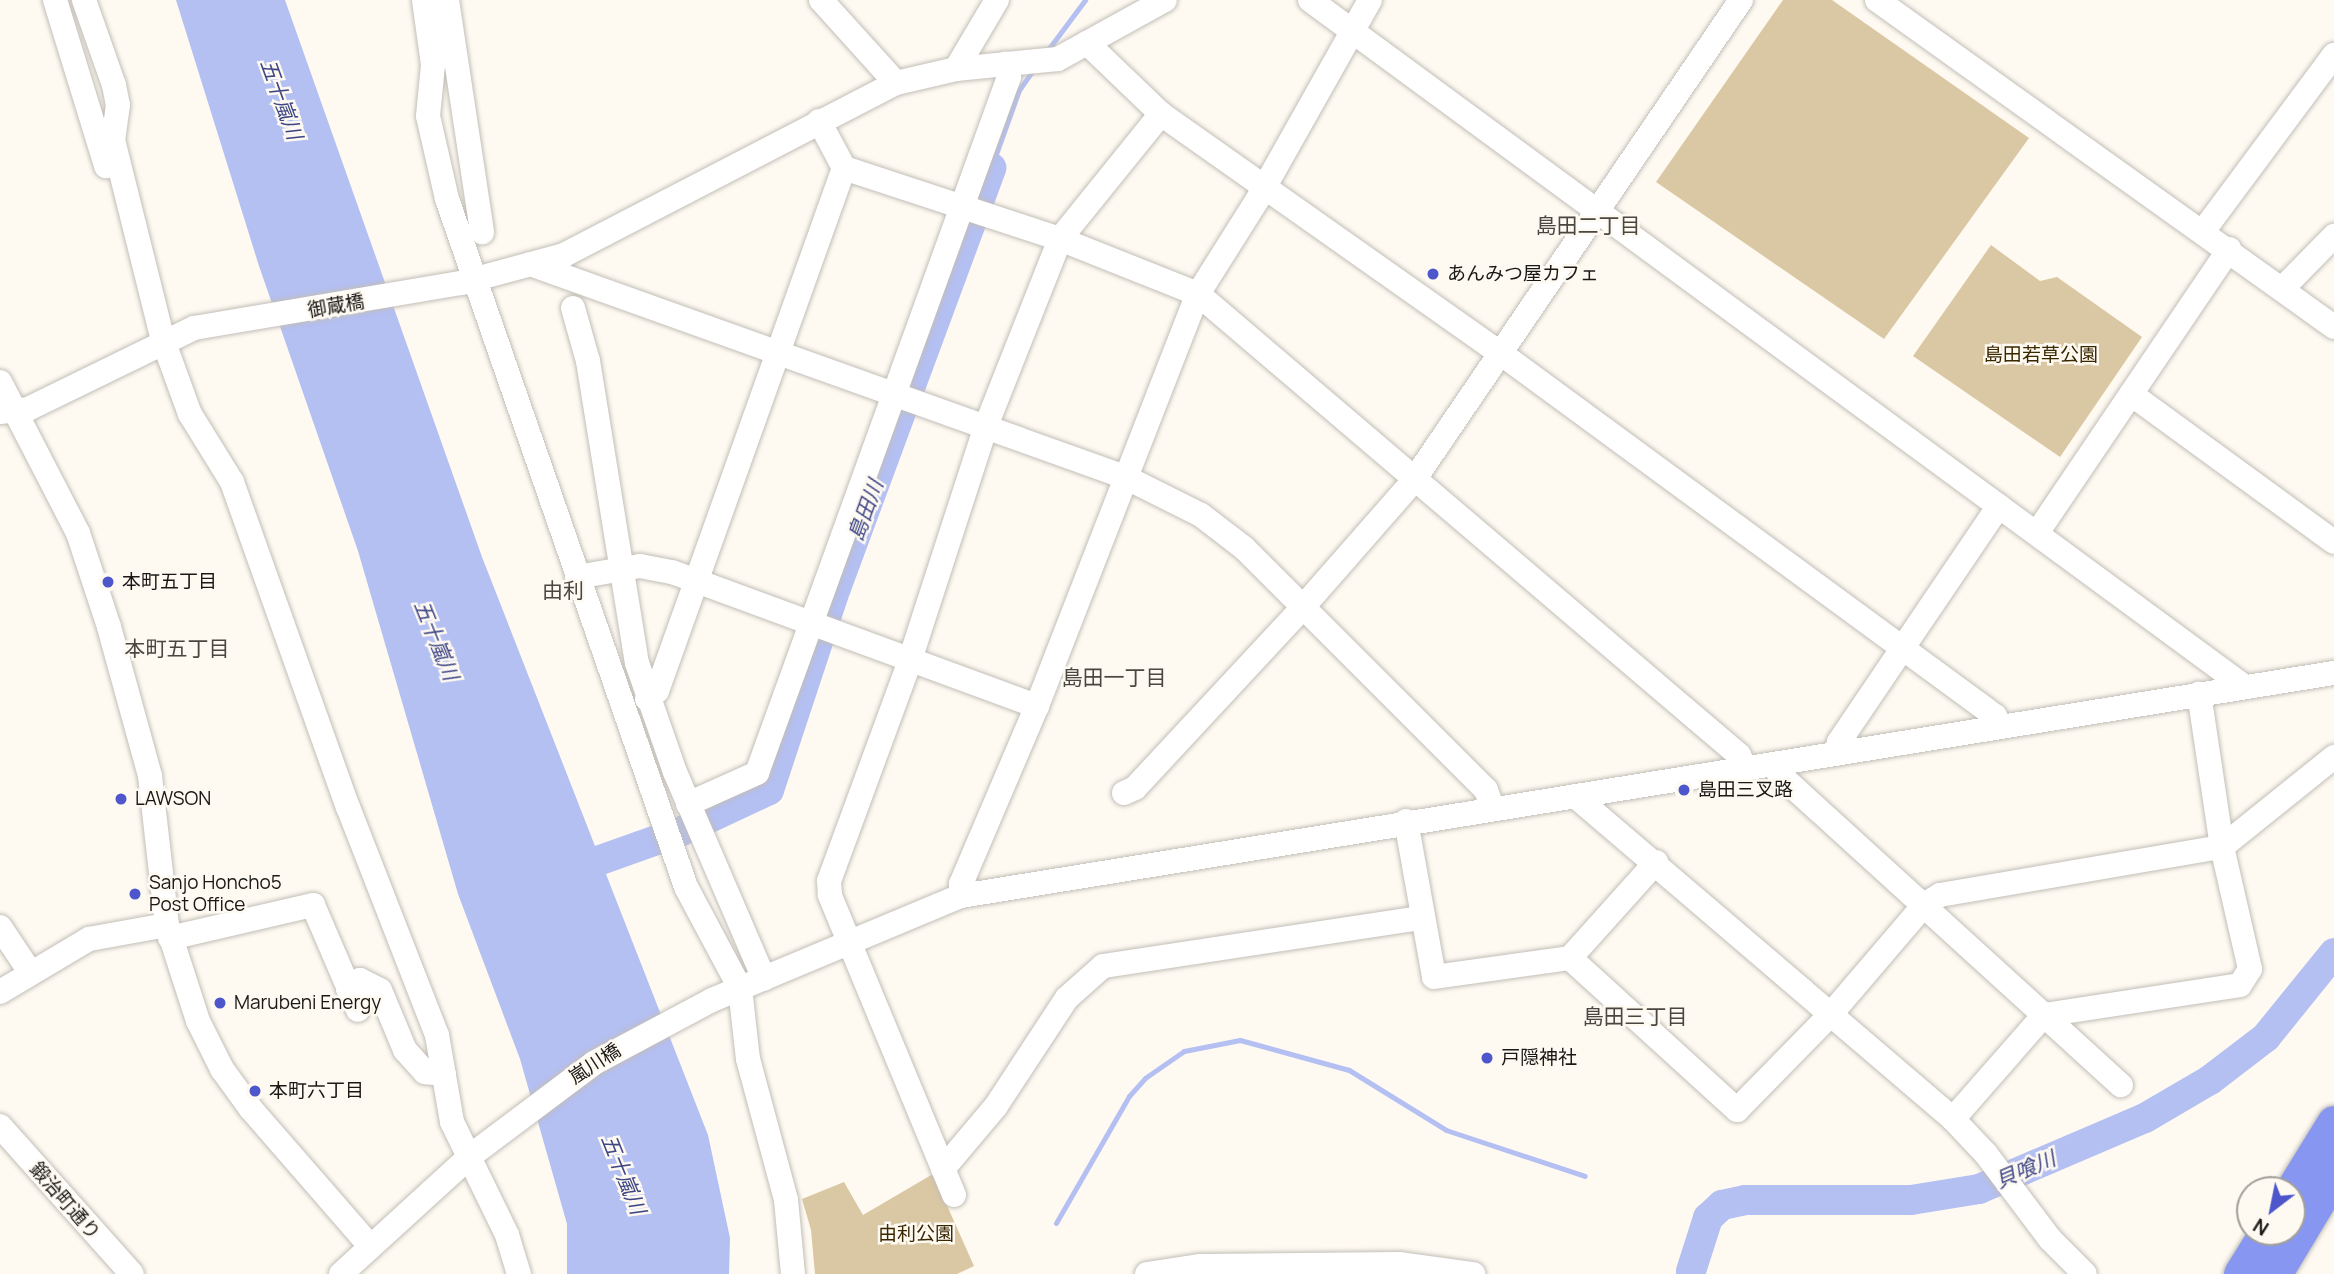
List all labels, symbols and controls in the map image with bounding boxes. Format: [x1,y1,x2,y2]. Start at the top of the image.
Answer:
water label: 五十嵐川 [256,55,308,143]
district label: 島田二丁目 [1536,212,1640,238]
place label: あんみつ屋カフェ [1447,263,1599,285]
marker: あんみつ屋カフェ [1425,266,1441,282]
street label: 御蔵橋 [306,290,366,322]
park label: 島田若草公園 [1984,344,2098,366]
water label: 島田川 [842,476,888,544]
place label: 本町五丁目 [122,571,217,593]
marker: 本町五丁目 [100,574,116,590]
district label: 由利 [542,577,584,603]
water label: 五十嵐川 [410,596,464,684]
district label: 本町五丁目 [125,635,229,661]
district label: 島田一丁目 [1062,664,1166,690]
place label: 島田三叉路 [1698,779,1793,801]
marker: 島田三叉路 [1676,782,1692,798]
place label: LAWSON [135,788,211,810]
marker: LAWSON [113,791,129,807]
place label: Sanjo Honcho5 Post Office [149,872,282,916]
marker: Sanjo Honcho5 Post Office [127,886,143,902]
place label: Marubeni Energy [234,992,381,1014]
marker: Marubeni Energy [212,995,228,1011]
district label: 島田三丁目 [1583,1003,1687,1029]
street label: 嵐川橋 [565,1039,625,1089]
place label: 戸隠神社 [1501,1047,1577,1069]
marker: 戸隠神社 [1479,1050,1495,1066]
place label: 本町六丁目 [269,1080,364,1102]
marker: 本町六丁目 [247,1083,263,1099]
water label: 五十嵐川 [597,1130,651,1218]
water label: 貝喰川 [1991,1145,2059,1193]
street label: 鍛治町通り [25,1158,105,1244]
north arrow [2236,1176,2306,1246]
text: N [2248,1212,2274,1242]
park label: 由利公園 [878,1223,954,1245]

